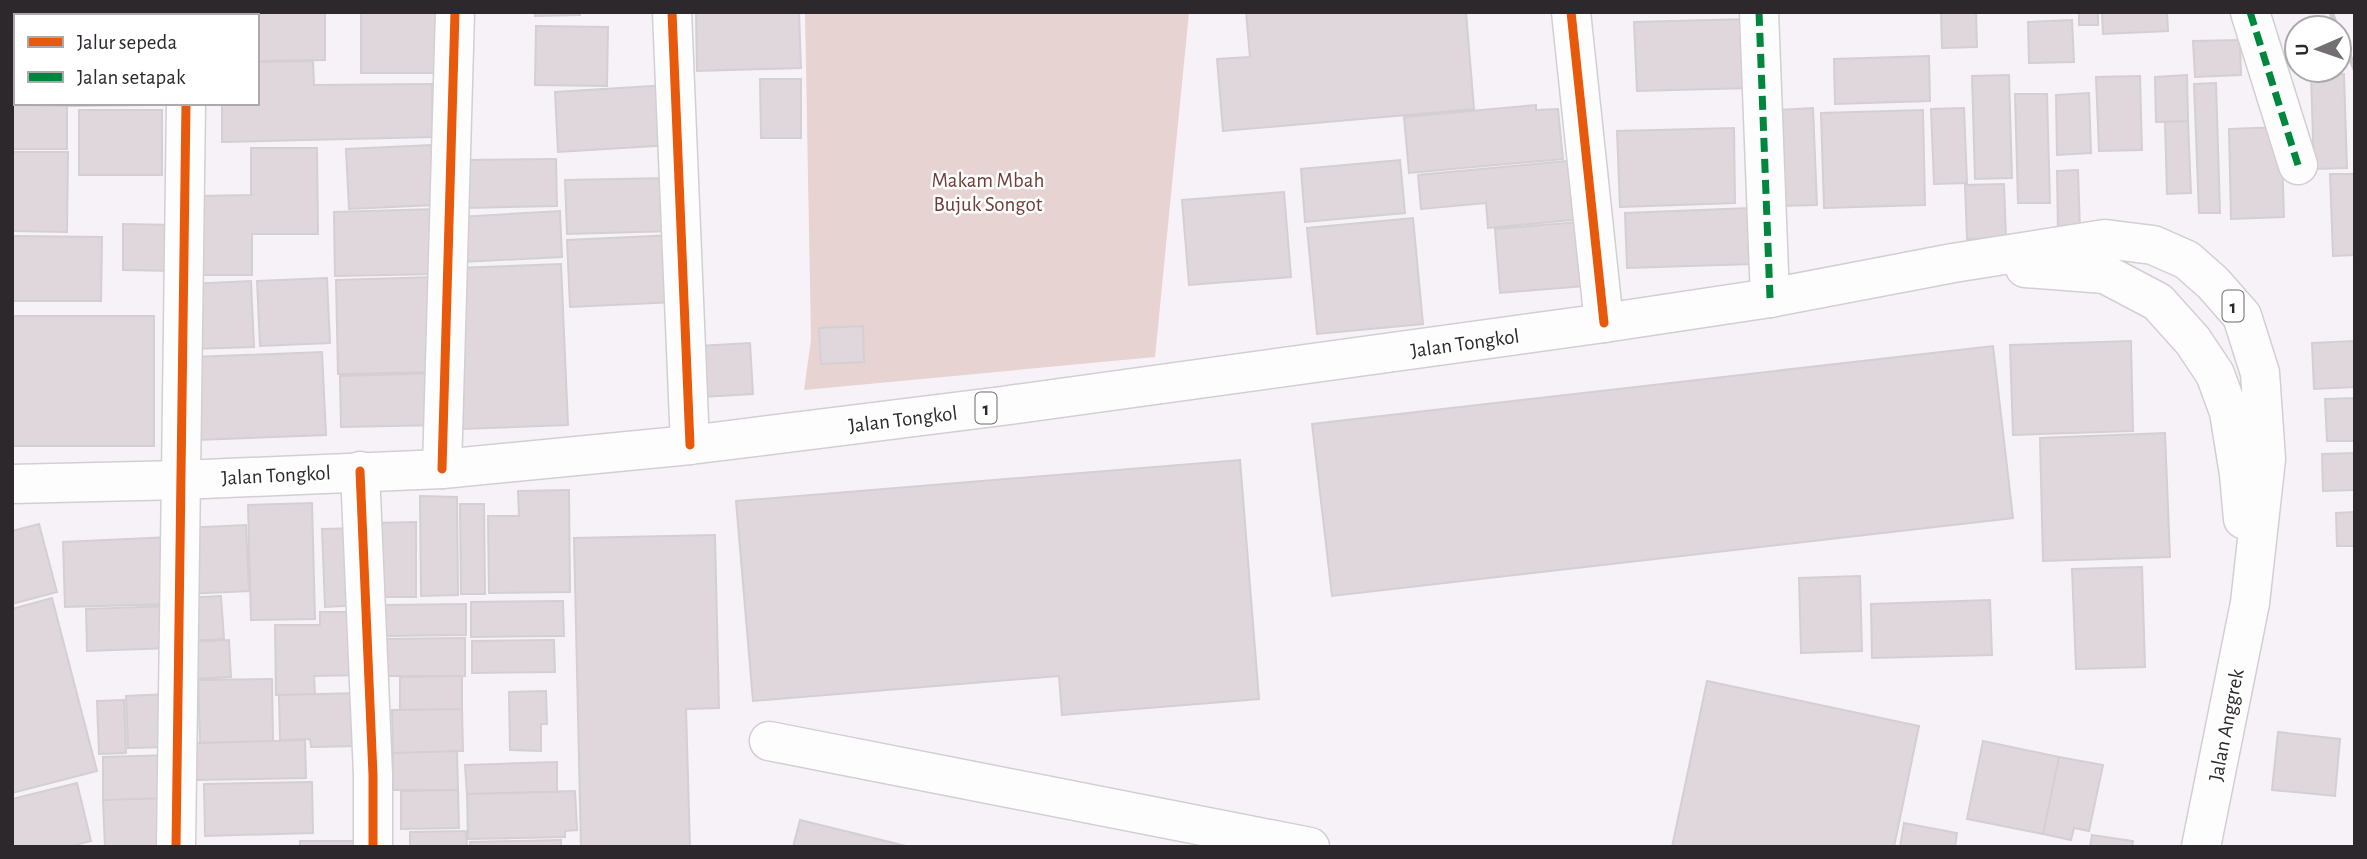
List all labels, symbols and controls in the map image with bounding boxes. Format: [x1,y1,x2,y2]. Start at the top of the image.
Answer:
legend [14,14,259,105]
north arrow [2283,14,2353,84]
text: Jalur sepeda [77,32,177,53]
text: U [2293,43,2312,56]
text: Jalan setapak [77,67,186,88]
park label: Makam Mbah Bujuk Songot [932,170,1044,215]
road number: 1 [2222,290,2244,322]
street label: Jalan Tongkol [1409,325,1521,362]
road number: 1 [976,392,996,424]
street label: Jalan Tongkol [847,402,959,437]
street label: Jalan Tongkol [221,462,331,489]
street label: Jalan Anggrek [2205,667,2248,783]

